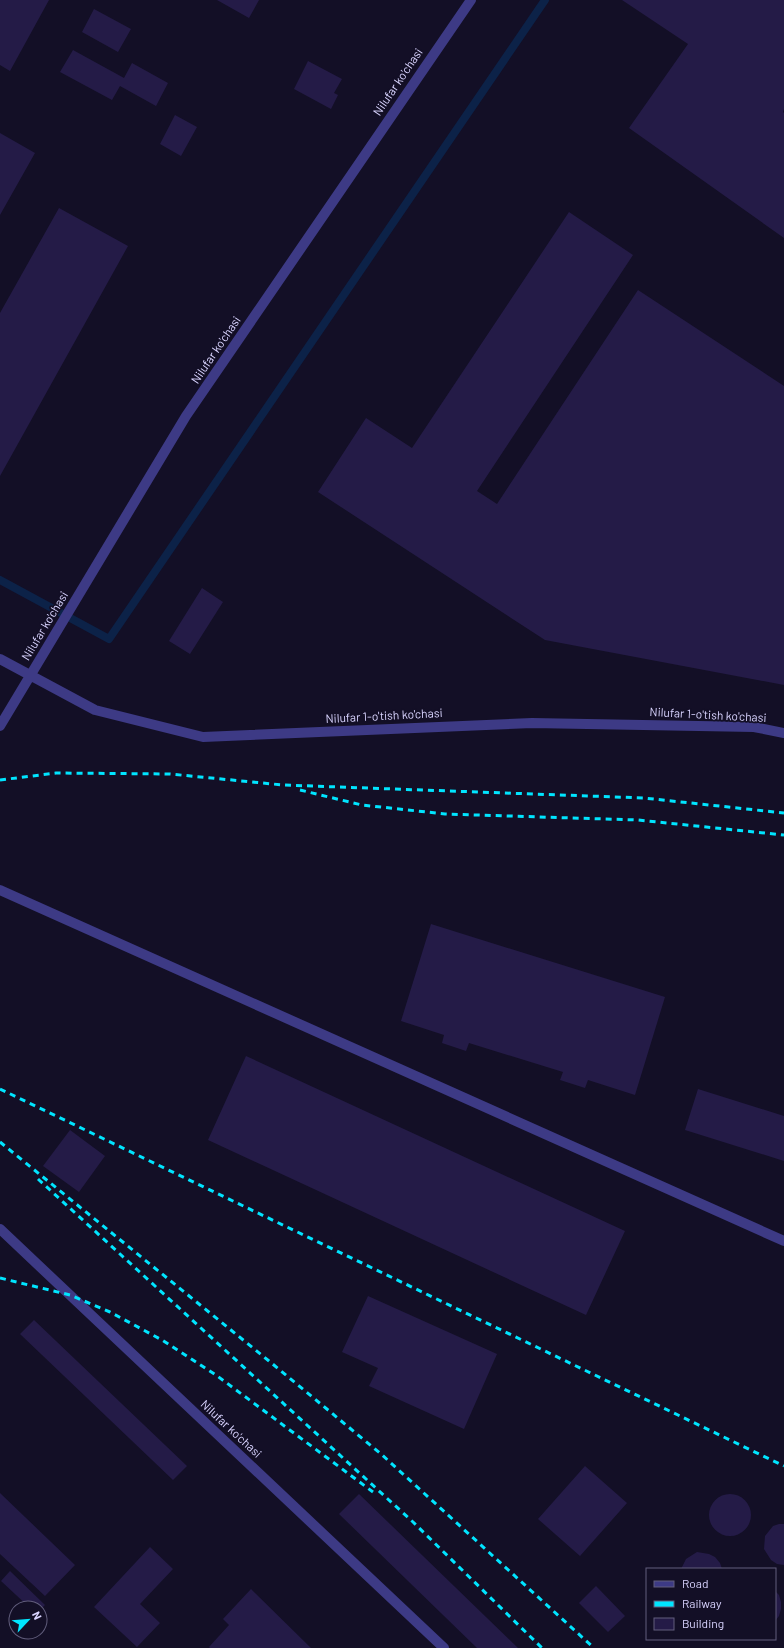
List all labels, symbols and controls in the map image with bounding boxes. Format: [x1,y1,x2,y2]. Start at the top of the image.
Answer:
street label: Nilufar ko'chasi [370,45,425,118]
street label: Nilufar ko'chasi [188,313,243,386]
street label: Nilufar ko'chasi [18,588,70,663]
street label: Nilufar 1-o'tish ko'chasi [649,704,767,724]
street label: Nilufar 1-o'tish ko'chasi [325,705,443,725]
street label: Nilufar ko'chasi [198,1396,265,1460]
legend [646,1568,776,1640]
text: Road [682,1576,709,1590]
text: Railway [682,1596,722,1610]
north arrow [8,1600,48,1640]
text: N [30,1609,45,1622]
text: Building [682,1616,724,1630]

